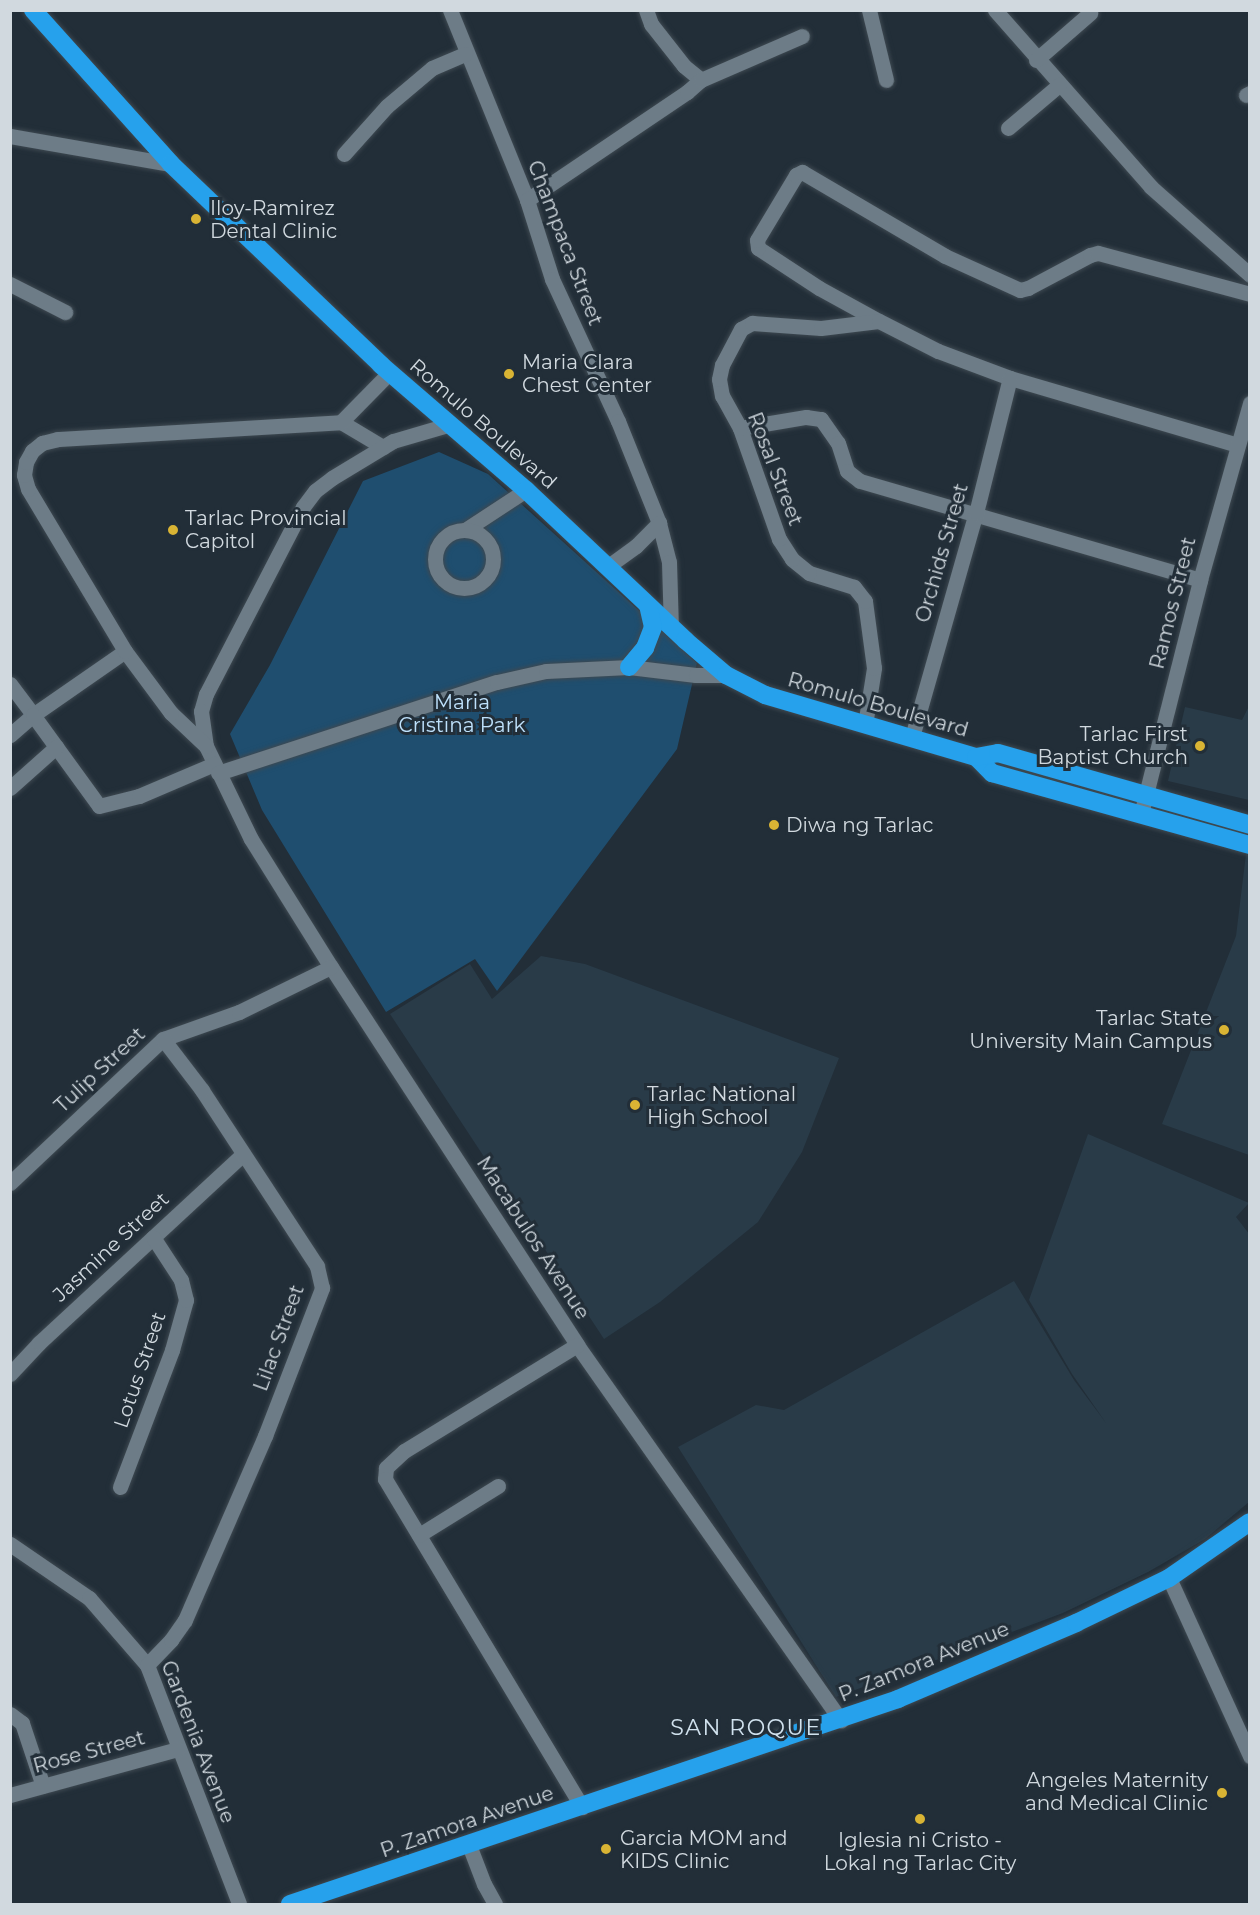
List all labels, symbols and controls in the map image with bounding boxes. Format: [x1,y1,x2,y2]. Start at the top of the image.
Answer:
street label: Champaca Street [522,157,608,329]
place label: Iloy-Ramirez Dental Clinic [210,196,337,243]
marker: Iloy-Ramirez Dental Clinic [187,210,205,228]
place label: Maria Clara Chest Center [522,350,652,397]
street label: Romulo Boulevard [405,354,561,494]
marker: Maria Clara Chest Center [500,365,518,383]
street label: Rosal Street [742,409,808,529]
street label: Orchids Street [911,481,973,625]
place label: Tarlac Provincial Capitol [185,506,347,553]
marker: Tarlac Provincial Capitol [166,523,180,537]
street label: Ramos Street [1145,534,1201,672]
street label: Romulo Boulevard [785,668,971,742]
park label: Maria Cristina Park [399,691,525,738]
place label: Tarlac First Baptist Church [1037,722,1188,769]
marker: Tarlac First Baptist Church [1193,739,1207,753]
place label: Diwa ng Tarlac [786,813,934,837]
marker: Diwa ng Tarlac [767,818,781,832]
place label: Tarlac State University Main Campus [969,1006,1212,1053]
street label: Tulip Street [50,1022,150,1118]
marker: Tarlac State University Main Campus [1217,1023,1231,1037]
place label: Tarlac National High School [647,1082,796,1129]
marker: Tarlac National High School [628,1098,642,1112]
street label: Macabulos Avenue [471,1152,595,1324]
street label: Jasmine Street [48,1187,174,1307]
street label: Lilac Street [249,1282,309,1394]
street label: Lotus Street [109,1309,171,1431]
street label: P. Zamora Avenue [835,1617,1013,1707]
street label: Gardenia Avenue [156,1657,240,1827]
district label: SAN ROQUE [670,1715,822,1741]
street label: Rose Street [31,1726,147,1778]
place label: Angeles Maternity and Medical Clinic [1025,1769,1208,1816]
street label: P. Zamora Avenue [377,1781,557,1863]
marker: Angeles Maternity and Medical Clinic [1213,1784,1231,1802]
marker: Iglesia ni Cristo - Lokal ng Tarlac City [913,1812,927,1826]
place label: Garcia MOM and KIDS Clinic [620,1826,788,1873]
place label: Iglesia ni Cristo - Lokal ng Tarlac City [824,1828,1016,1875]
marker: Garcia MOM and KIDS Clinic [597,1840,615,1858]

